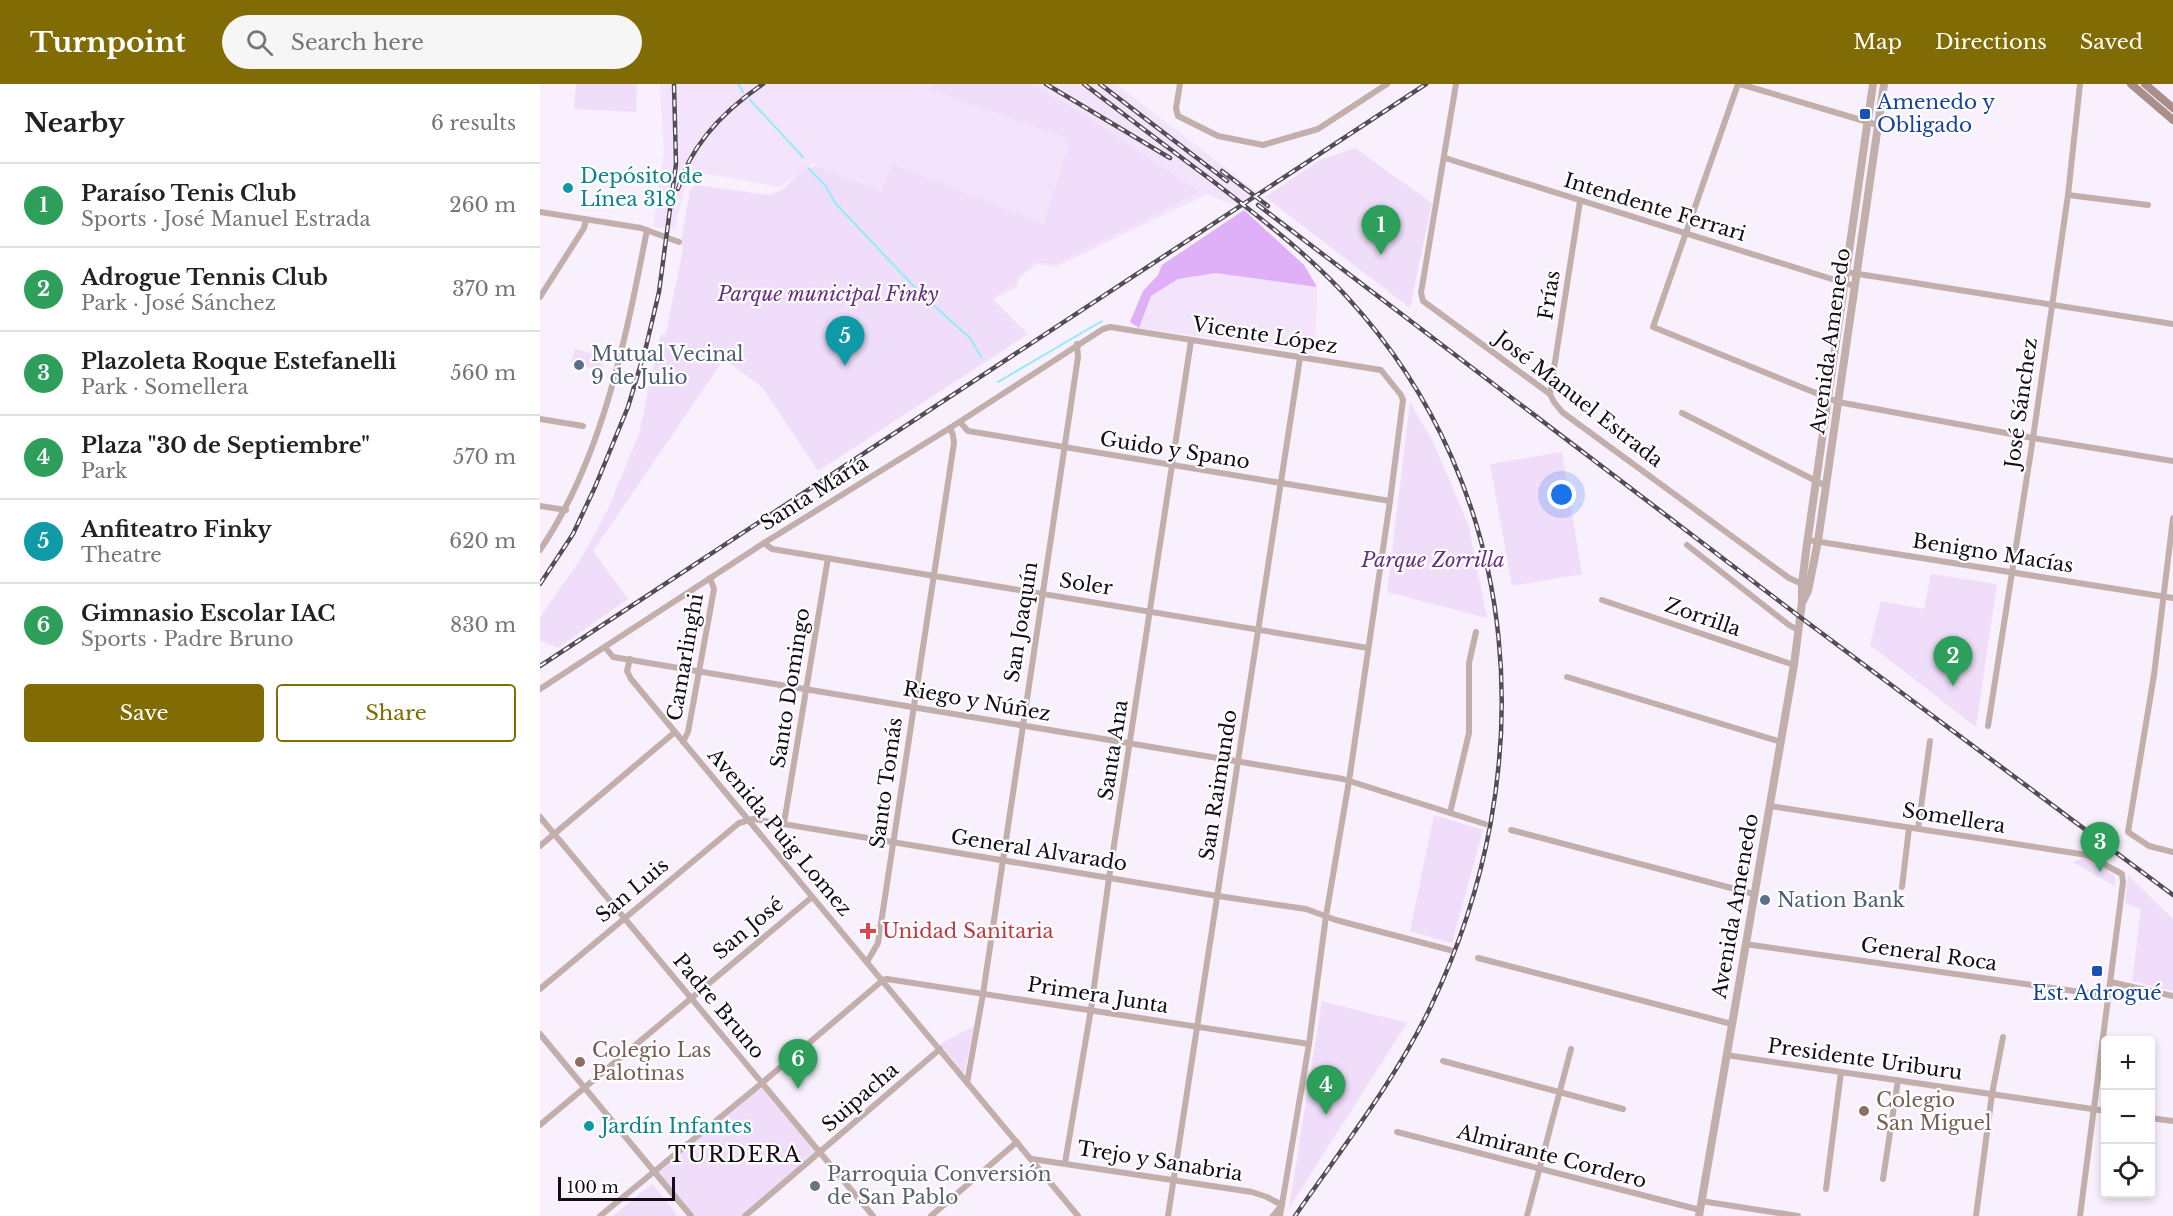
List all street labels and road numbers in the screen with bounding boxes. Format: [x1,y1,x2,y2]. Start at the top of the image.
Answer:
street label: Intendente Ferrari [1561,168,1749,246]
street label: Avenida Amenedo [1805,246,1855,437]
street label: Frías [1533,269,1565,321]
street label: Vicente López [1190,312,1339,358]
street label: José Manuel Estrada [1488,324,1669,473]
street label: José Sánchez [2000,336,2042,473]
street label: Guido y Spano [1098,426,1252,474]
street label: Santa María [756,450,873,536]
street label: Benigno Macías [1911,528,2075,578]
street label: San Joaquín [1000,560,1042,684]
street label: Soler [1058,568,1115,600]
street label: Camarlinghi [662,591,708,723]
street label: Zorrilla [1662,593,1745,641]
street label: Santo Domingo [765,606,815,770]
street label: Riego y Núñez [901,676,1053,726]
street label: Santa Ana [1093,697,1133,802]
street label: San Raimundo [1194,708,1242,862]
street label: Santo Tomás [865,716,907,850]
street label: Avenida Puig Lomez [702,743,857,921]
street label: Somellera [1901,798,2008,838]
street label: Avenida Amenedo [1707,812,1763,1001]
street label: General Alvarado [949,824,1129,876]
street label: San Luis [591,853,673,927]
street label: San José [708,892,788,964]
street label: General Roca [1859,933,2000,976]
street label: Padre Bruno [668,949,770,1063]
street label: Primera Junta [1026,972,1171,1018]
street label: Presidente Uriburu [1766,1033,1964,1085]
street label: Suipacha [817,1057,904,1137]
street label: Almirante Cordero [1454,1119,1649,1193]
street label: Trejo y Sanabria [1076,1136,1245,1186]

